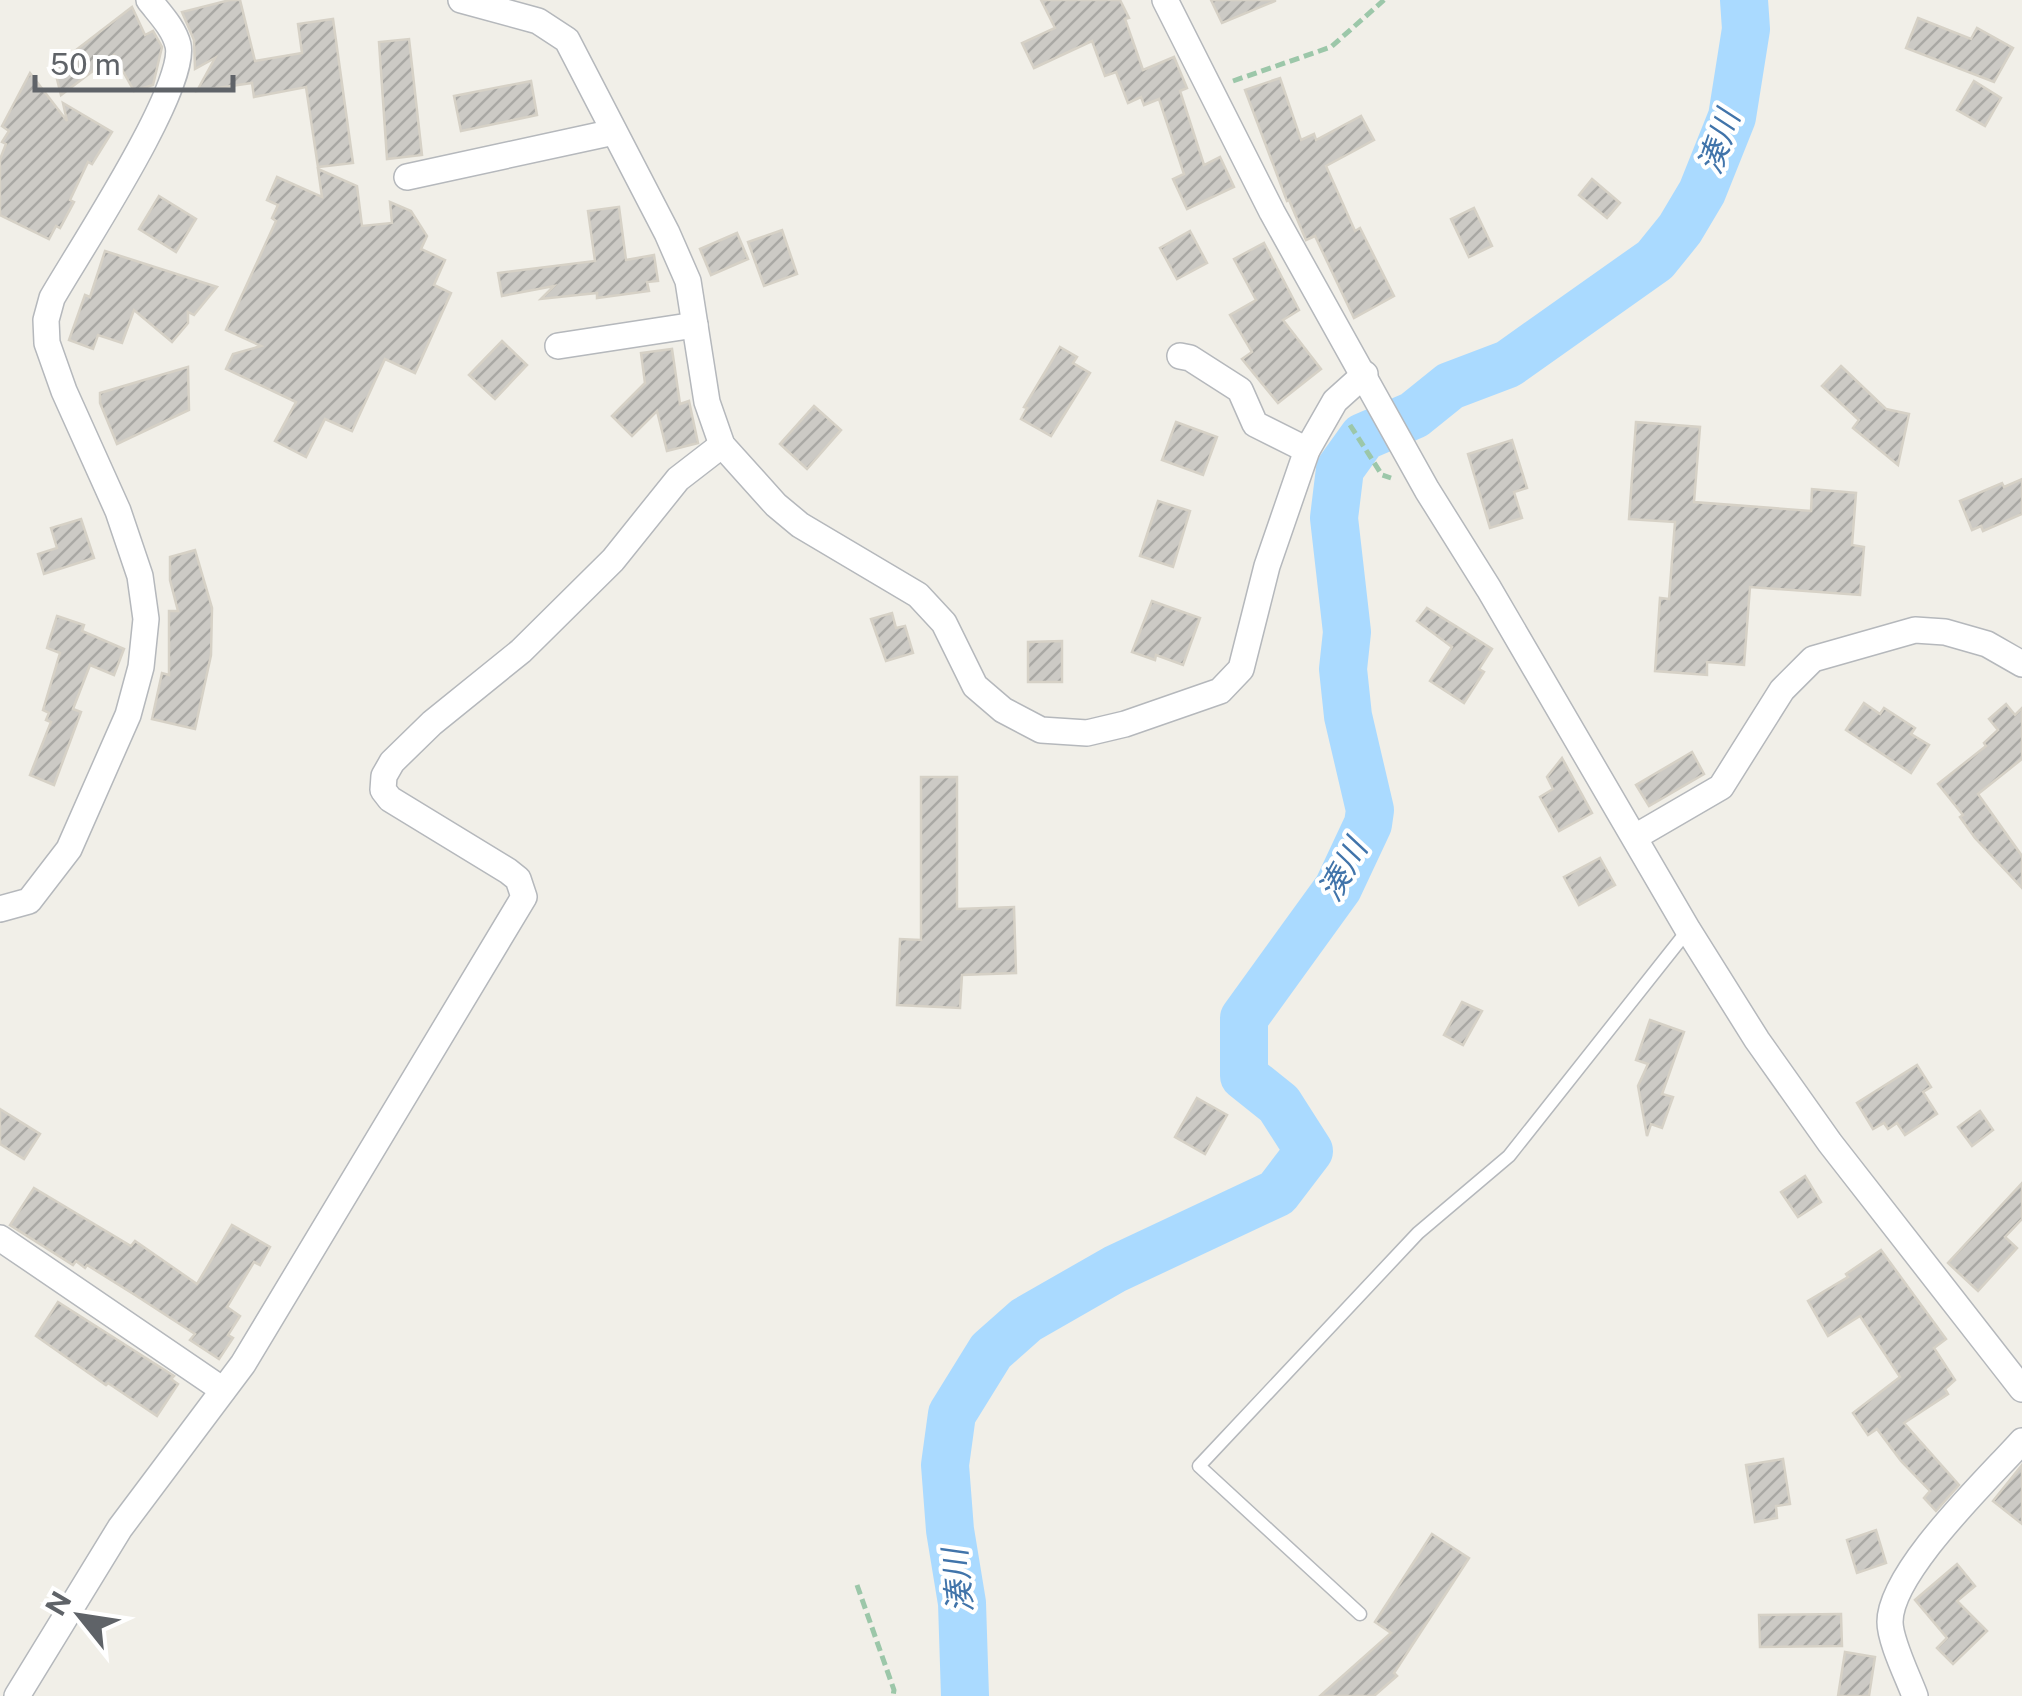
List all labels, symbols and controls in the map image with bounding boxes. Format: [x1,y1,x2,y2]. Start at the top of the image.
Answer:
scale bar [35,30,232,92]
text: 50 m [50,46,121,82]
water label: 湊川 [1691,103,1747,178]
water label: 湊川 [1311,830,1376,907]
water label: 湊川 [935,1544,979,1615]
north arrow [30,1566,130,1666]
text: N [38,1586,78,1621]

